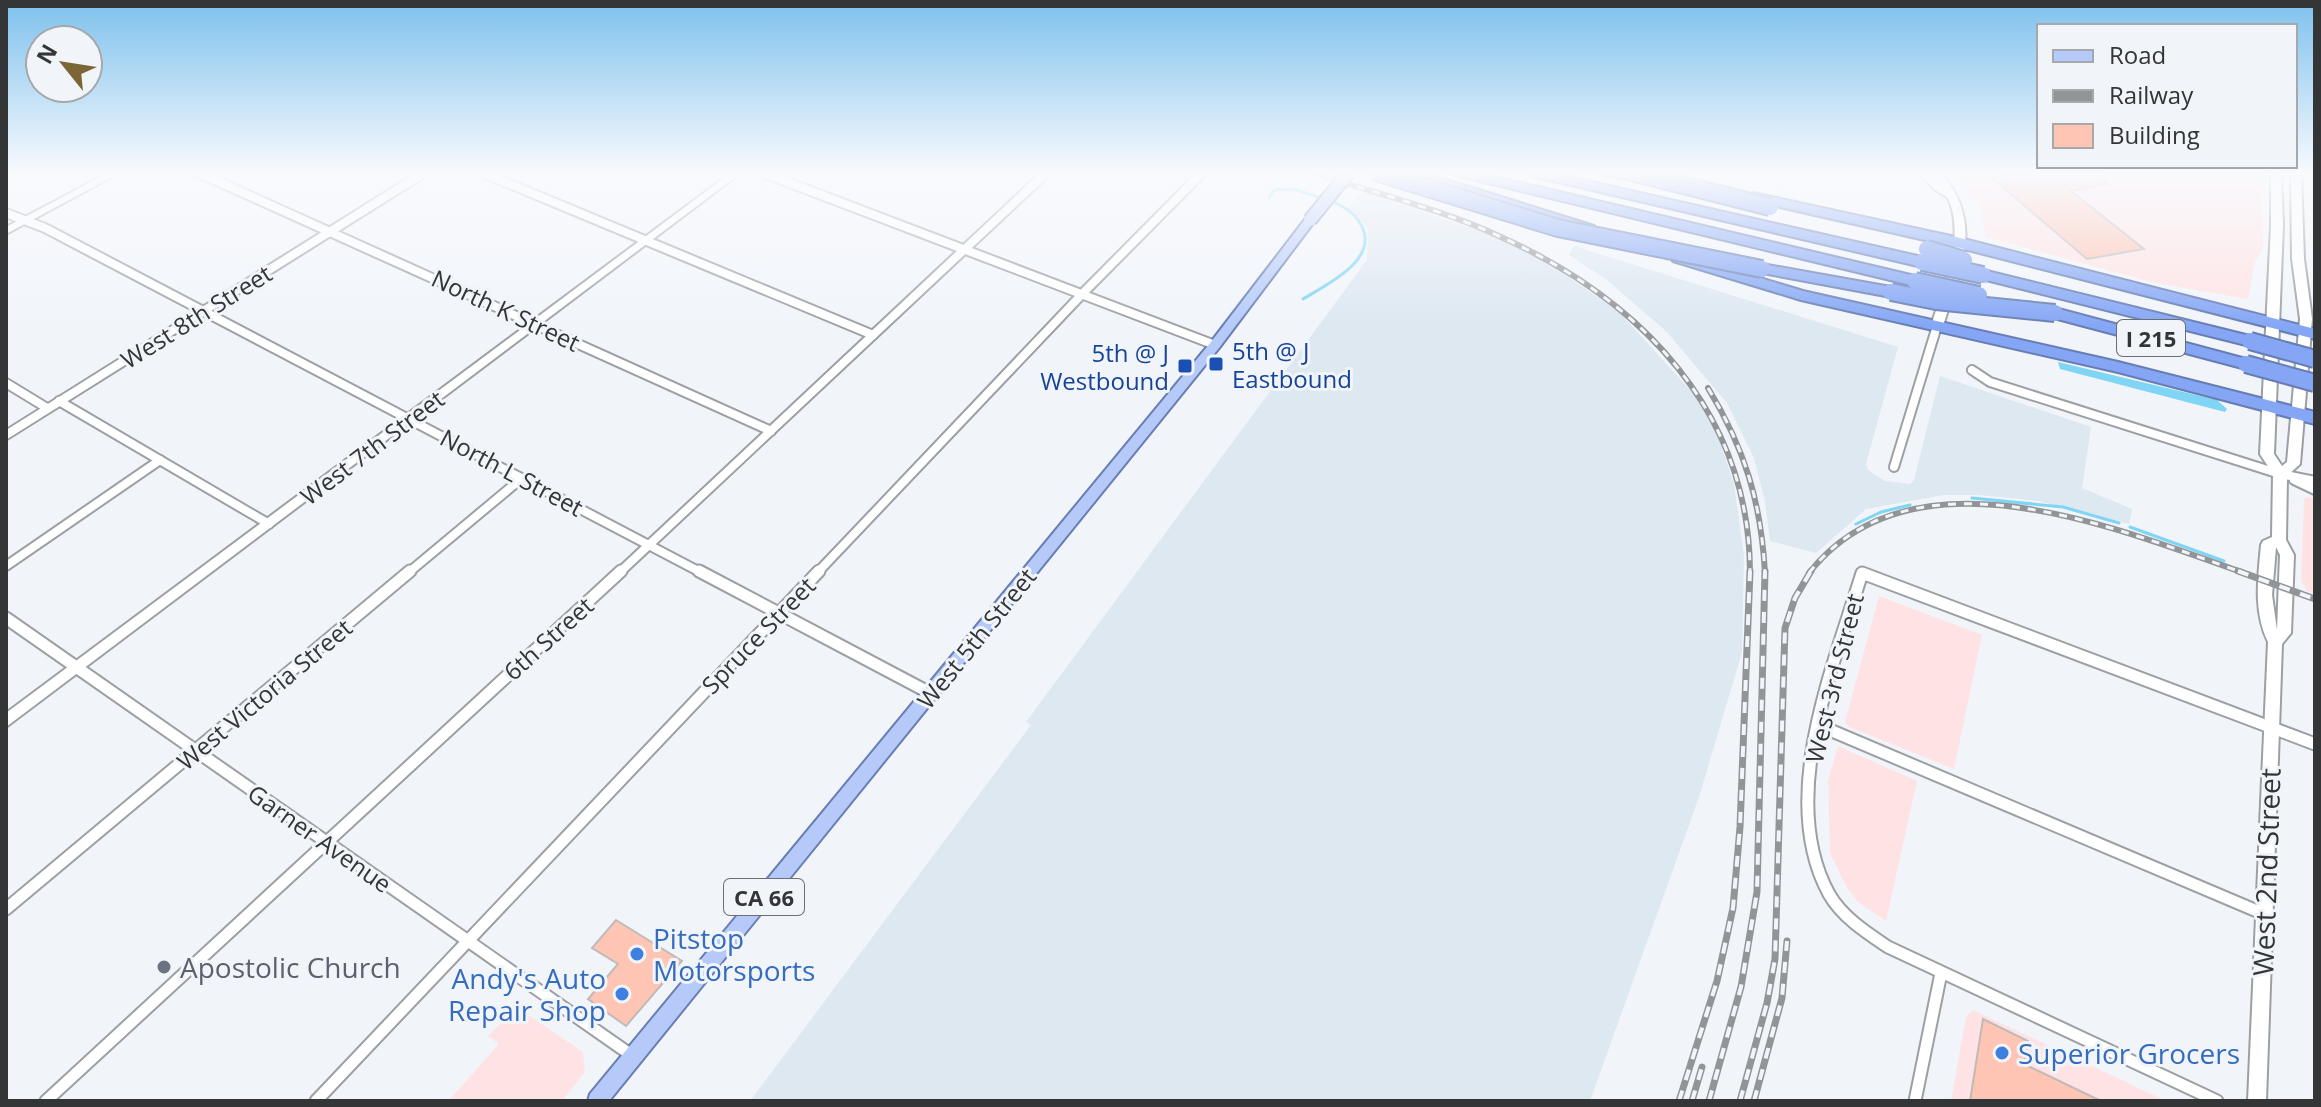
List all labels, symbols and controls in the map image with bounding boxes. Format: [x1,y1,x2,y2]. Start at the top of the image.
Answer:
north arrow [24,24,104,104]
legend [2037,24,2297,168]
text: N [28,38,63,69]
text: Road [2109,38,2166,71]
text: Railway [2109,78,2194,111]
text: Building [2109,118,2200,151]
street label: West 8th Street [114,256,278,376]
street label: North K Street [427,261,585,359]
road number: I 215 [2117,320,2185,356]
place label: 5th @ J Eastbound [1232,334,1352,395]
place label: 5th @ J Westbound [1040,336,1169,397]
marker: 5th @ J Eastbound [1207,355,1225,373]
marker: 5th @ J Westbound [1176,357,1194,375]
street label: West 7th Street [293,382,451,512]
street label: North L Street [435,420,589,524]
street label: West 5th Street [909,561,1043,715]
street label: Spruce Street [694,569,822,701]
street label: 6th Street [496,589,600,687]
street label: West 3rd Street [1797,590,1871,766]
street label: West Victoria Street [169,611,359,777]
street label: West 2nd Street [2243,767,2289,977]
street label: Garner Avenue [242,776,398,900]
road number: CA 66 [724,879,804,915]
place label: Pitstop Motorsports [653,919,815,989]
marker: Pitstop Motorsports [628,945,646,963]
place label: Apostolic Church [180,948,401,986]
marker: Apostolic Church [155,958,173,976]
place label: Andy's Auto Repair Shop [448,959,606,1029]
marker: Andy's Auto Repair Shop [613,985,631,1003]
place label: Superior Grocers [2018,1034,2240,1072]
marker: Superior Grocers [1993,1044,2011,1062]

